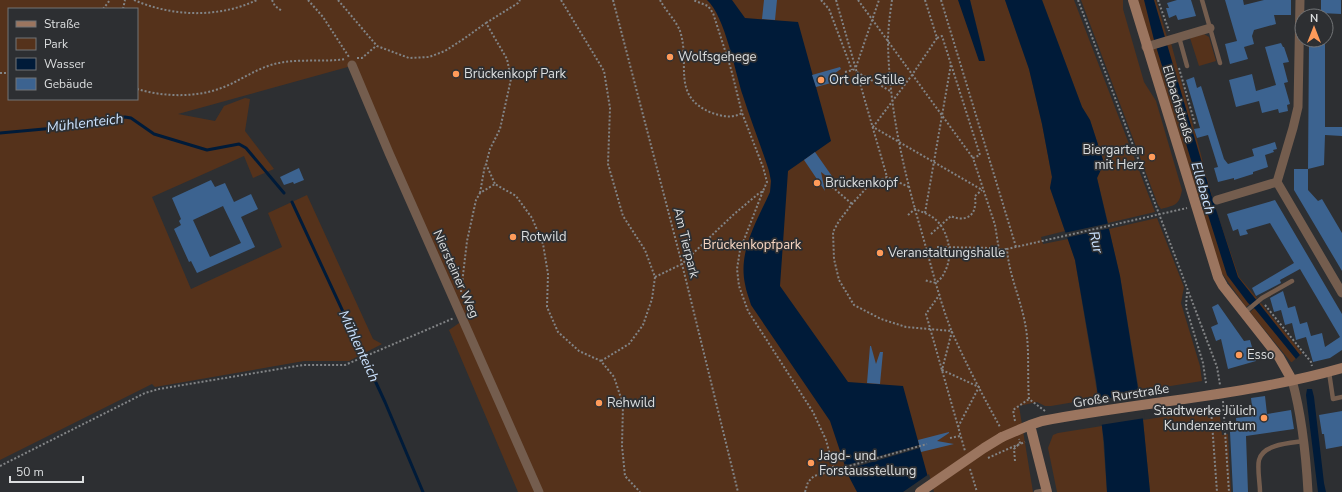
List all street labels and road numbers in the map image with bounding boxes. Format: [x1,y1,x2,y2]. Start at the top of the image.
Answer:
street label: Ellbachstraße [1158,63,1198,145]
street label: Am Tierpark [669,206,704,281]
street label: Niersteiner Weg [428,227,484,321]
street label: Große Rurstraße [1072,379,1170,412]

